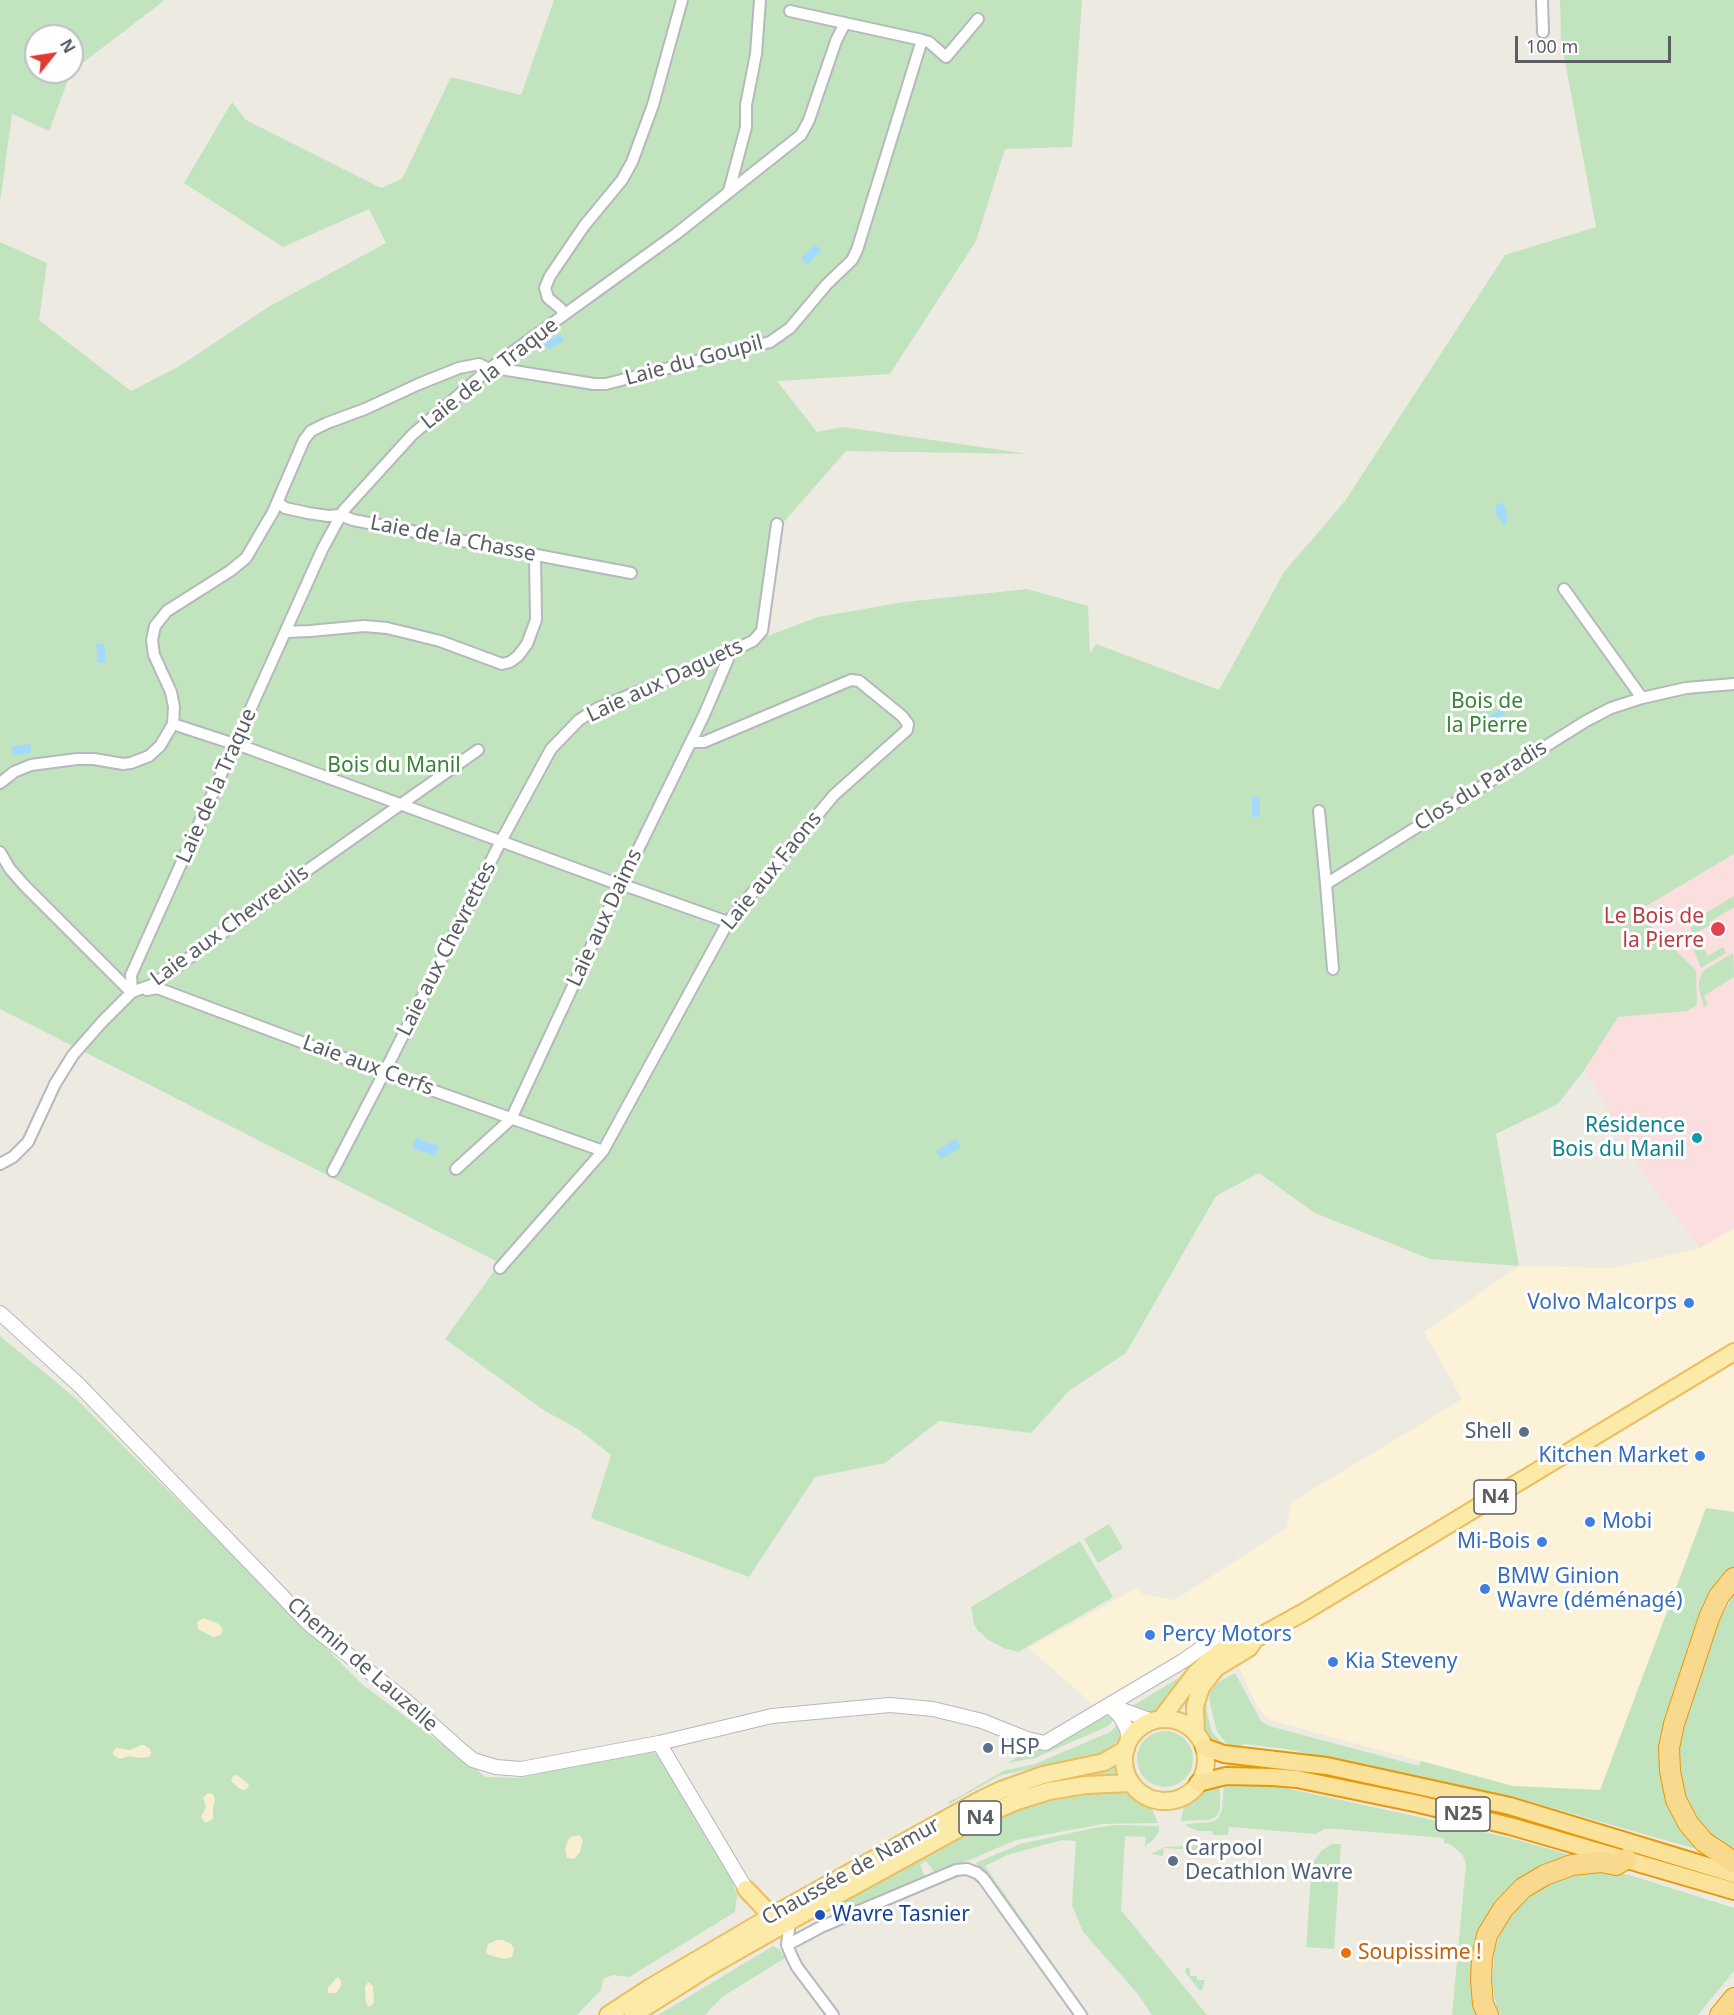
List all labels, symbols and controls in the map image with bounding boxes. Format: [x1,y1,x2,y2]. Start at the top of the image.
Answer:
north arrow [24,24,84,84]
scale bar [1518,24,1674,62]
text: 100 m [1526,34,1578,58]
text: N [55,35,81,57]
street label: Laie de la Traque [417,313,563,435]
street label: Laie du Goupil [622,331,766,391]
street label: Laie de la Chasse [368,511,538,567]
street label: Laie aux Daguets [583,634,747,728]
park label: Bois de la Pierre [1446,689,1528,739]
street label: Laie de la Traque [172,705,262,867]
street label: Clos du Paradis [1410,735,1552,837]
park label: Bois du Manil [327,753,461,779]
street label: Laie aux Faons [717,807,827,935]
street label: Laie aux Daims [562,845,648,991]
street label: Laie aux Chevrettes [392,858,502,1040]
street label: Laie aux Chevreuils [146,860,314,992]
place label: Le Bois de la Pierre [1604,904,1704,954]
marker: Le Bois de la Pierre [1709,920,1727,938]
street label: Laie aux Cerfs [299,1031,437,1101]
place label: Résidence Bois du Manil [1552,1113,1685,1163]
marker: Résidence Bois du Manil [1690,1131,1704,1145]
place label: Volvo Malcorps [1527,1290,1677,1316]
marker: Volvo Malcorps [1682,1296,1696,1310]
place label: Shell [1465,1419,1512,1445]
marker: Shell [1517,1425,1531,1439]
place label: Kitchen Market [1539,1443,1688,1469]
marker: Kitchen Market [1693,1449,1707,1463]
road number: N4 [1474,1480,1516,1514]
place label: Mobi [1602,1509,1652,1535]
marker: Mobi [1583,1515,1597,1529]
place label: Mi-Bois [1457,1529,1530,1555]
marker: Mi-Bois [1535,1535,1549,1549]
place label: BMW Ginion Wavre (déménagé) [1497,1564,1682,1614]
marker: BMW Ginion Wavre (déménagé) [1478,1582,1492,1596]
street label: Chemin de Lauzelle [281,1593,443,1737]
place label: Percy Motors [1162,1622,1292,1648]
marker: Percy Motors [1143,1628,1157,1642]
place label: Kia Steveny [1345,1649,1457,1675]
marker: Kia Steveny [1326,1655,1340,1669]
place label: HSP [1000,1735,1040,1761]
marker: HSP [981,1741,995,1755]
road number: N25 [1436,1797,1490,1831]
road number: N4 [959,1801,1001,1835]
street label: Chaussée de Namur [758,1813,944,1931]
place label: Carpool Decathlon Wavre [1185,1836,1353,1886]
marker: Carpool Decathlon Wavre [1166,1854,1180,1868]
place label: Wavre Tasnier [832,1902,970,1928]
marker: Wavre Tasnier [813,1908,827,1922]
place label: Soupissime ! [1358,1940,1482,1966]
marker: Soupissime ! [1339,1946,1353,1960]

